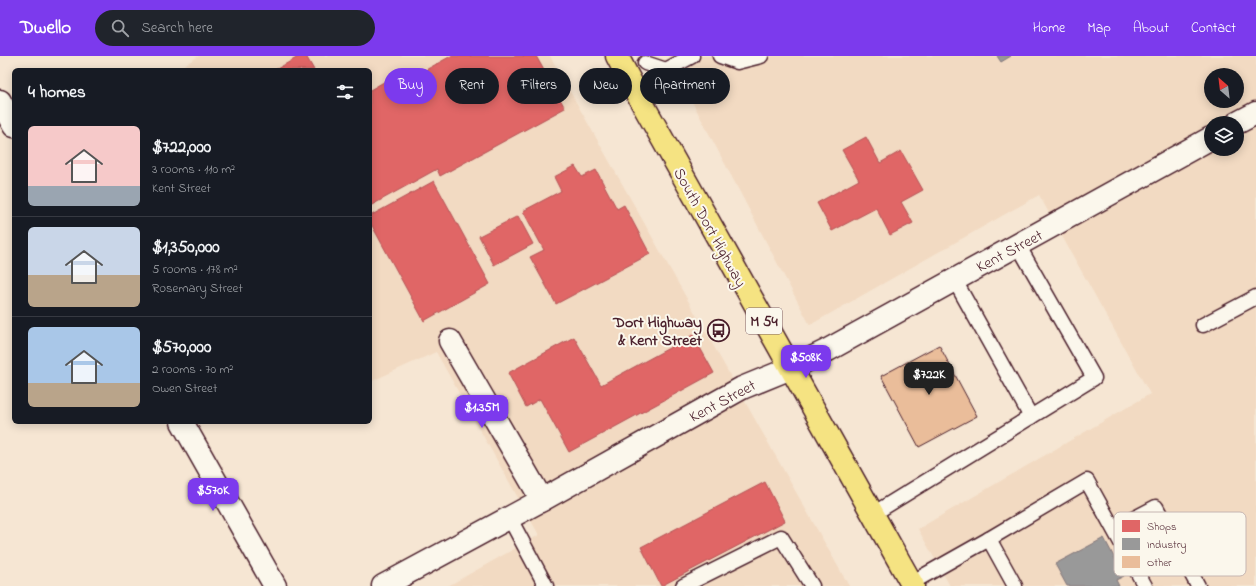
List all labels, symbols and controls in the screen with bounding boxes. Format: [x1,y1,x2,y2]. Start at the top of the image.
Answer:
search box [95,10,375,46]
text: Dwello [20,15,71,42]
icon: search [109,17,131,39]
text: Search here [141,17,213,39]
text: Home [1033,18,1065,39]
text: Map [1087,18,1111,39]
text: About [1133,18,1169,39]
text: Contact [1191,18,1236,39]
chip: Buy [384,68,437,104]
chip: Rent [445,68,499,104]
chip: Filters [507,68,571,104]
chip: New [579,68,632,104]
chip: Apartment [640,68,730,104]
north arrow [1204,68,1244,108]
map controls [1204,68,1244,156]
text: 4 homes [28,80,86,105]
icon: filters [334,81,356,103]
button: layers [1204,116,1244,156]
text: $722,000 [152,135,211,160]
icon: home [60,142,108,190]
text: 3 rooms · 110 m² [152,160,235,179]
street label: South Dort Highway [666,164,752,292]
text: Kent Street [152,179,211,198]
street label: Kent Street [972,224,1048,279]
text: $1,350,000 [152,235,220,260]
icon: home [60,243,108,291]
text: 5 rooms · 178 m² [152,260,238,279]
text: Rosemary Street [152,279,243,298]
road number: M 54 [746,308,782,334]
place label: Dort Highway & Kent Street [612,311,703,353]
bus stop icon: Dort Highway & Kent Street [705,317,731,343]
text: $570,000 [152,335,211,360]
icon: home [60,343,108,391]
pin: $508K [778,345,834,379]
text: $508K [790,348,822,367]
text: 2 rooms · 70 m² [152,360,233,379]
pin: $722K [901,362,957,396]
text: $722K [913,365,945,384]
street label: Kent Street [685,374,761,429]
text: Owen Street [152,379,217,398]
pin: $1.35M [449,395,515,429]
text: $1.35M [464,398,500,417]
pin: $570K [185,478,241,512]
text: $570K [197,481,229,500]
legend [1114,512,1246,576]
text: Shops [1147,519,1177,535]
text: Industry [1147,537,1186,554]
text: Other [1147,555,1172,571]

